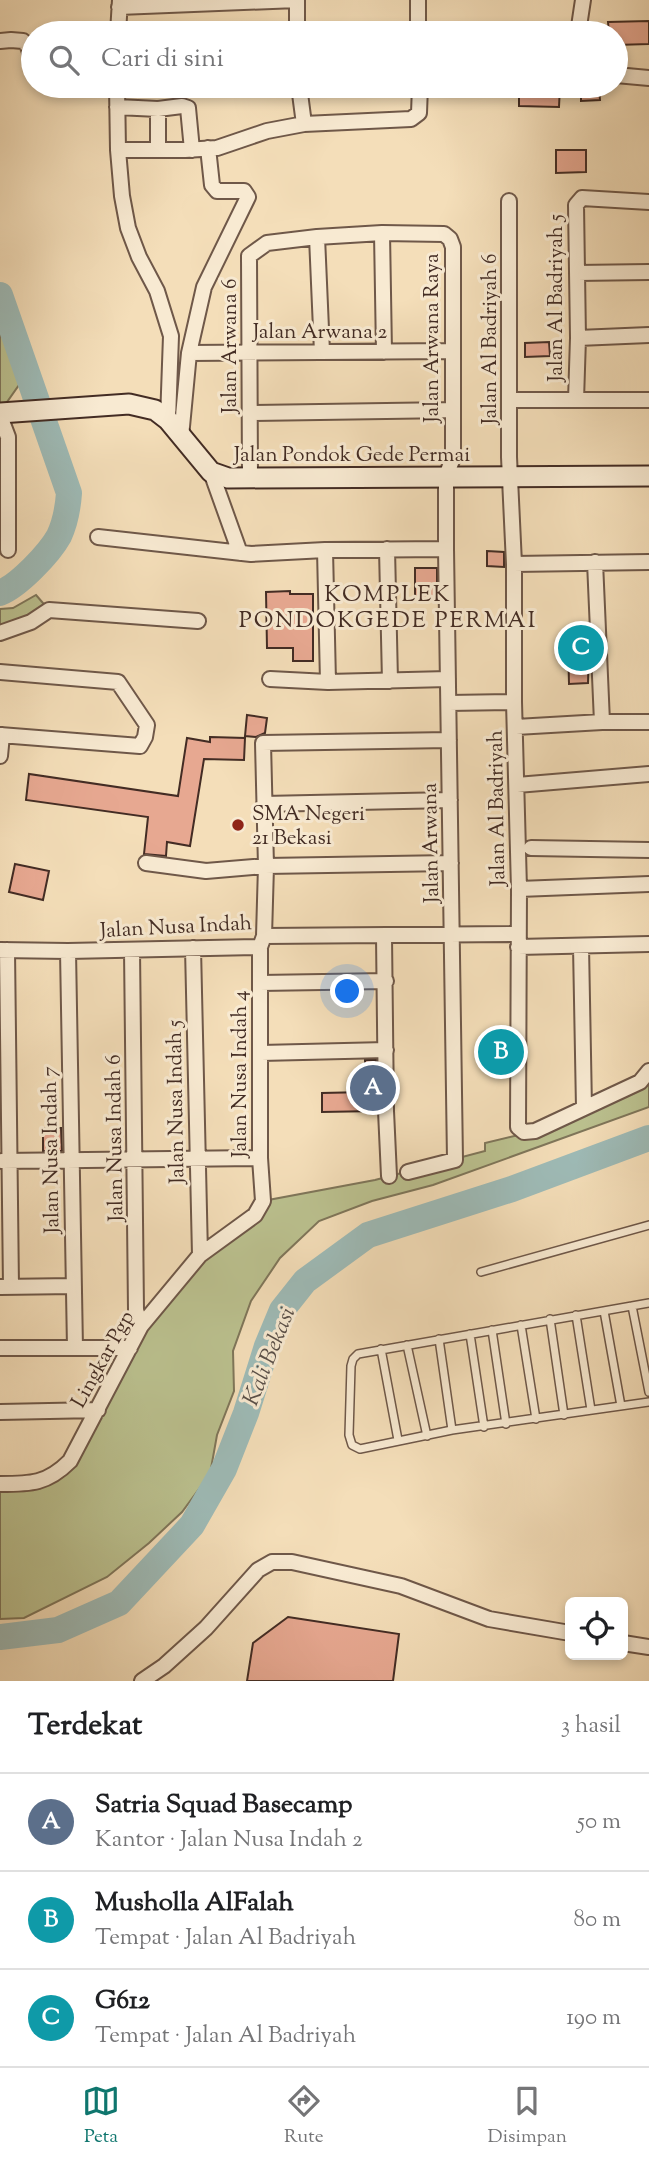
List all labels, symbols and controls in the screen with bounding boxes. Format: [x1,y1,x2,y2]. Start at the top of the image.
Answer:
search box [21,21,628,98]
icon: search [45,41,83,79]
text: Cari di sini [101,41,224,78]
street label: Jalan Al Badriyah 5 [542,214,572,383]
street label: Jalan Arwana Raya [418,253,448,424]
street label: Jalan Al Badriyah 6 [476,254,506,425]
street label: Jalan Arwana 6 [216,278,246,415]
street label: Jalan Arwana 2 [252,318,387,348]
street label: Jalan Pondok Gede Permai [233,441,470,471]
district label: KOMPLEK PONDOKGEDE PERMAI [239,579,537,638]
pin: C [558,622,604,674]
street label: Jalan Al Badriyah [482,730,514,887]
street label: Jalan Arwana [416,782,448,904]
place label: SMA Negeri 21 Bekasi [252,800,365,854]
marker: SMA Negeri 21 Bekasi [230,817,246,833]
street label: Jalan Nusa Indah [98,909,253,947]
your location [330,974,364,1008]
street label: Jalan Nusa Indah 4 [226,990,256,1159]
street label: Jalan Nusa Indah 5 [161,1020,193,1185]
pin: B [478,1026,524,1078]
street label: Jalan Nusa Indah 6 [100,1054,132,1223]
pin: A [350,1062,396,1114]
street label: Jalan Nusa Indah 7 [36,1066,68,1235]
water label: Kali Bekasi [236,1303,305,1411]
street label: Lingkar Pgp [65,1306,143,1414]
map controls [565,1597,628,1660]
button: locate [565,1597,628,1660]
text: Terdekat [28,1705,142,1748]
text: 3 hasil [561,1710,621,1743]
text: Satria Squad Basecamp [95,1787,352,1824]
text: A [42,1806,60,1839]
text: 50 m [577,1806,621,1839]
text: Kantor · Jalan Nusa Indah 2 [95,1824,363,1857]
text: Musholla AlFalah [95,1885,294,1922]
text: B [44,1904,58,1937]
text: 80 m [573,1904,621,1937]
text: Tempat · Jalan Al Badriyah [95,1922,356,1955]
text: G612 [95,1983,150,2020]
text: C [42,2002,60,2035]
text: 190 m [566,2002,621,2035]
text: Tempat · Jalan Al Badriyah [95,2020,356,2053]
tab: Peta [82,2082,120,2151]
tab: Rute [284,2082,324,2151]
tab: Disimpan [488,2082,567,2151]

